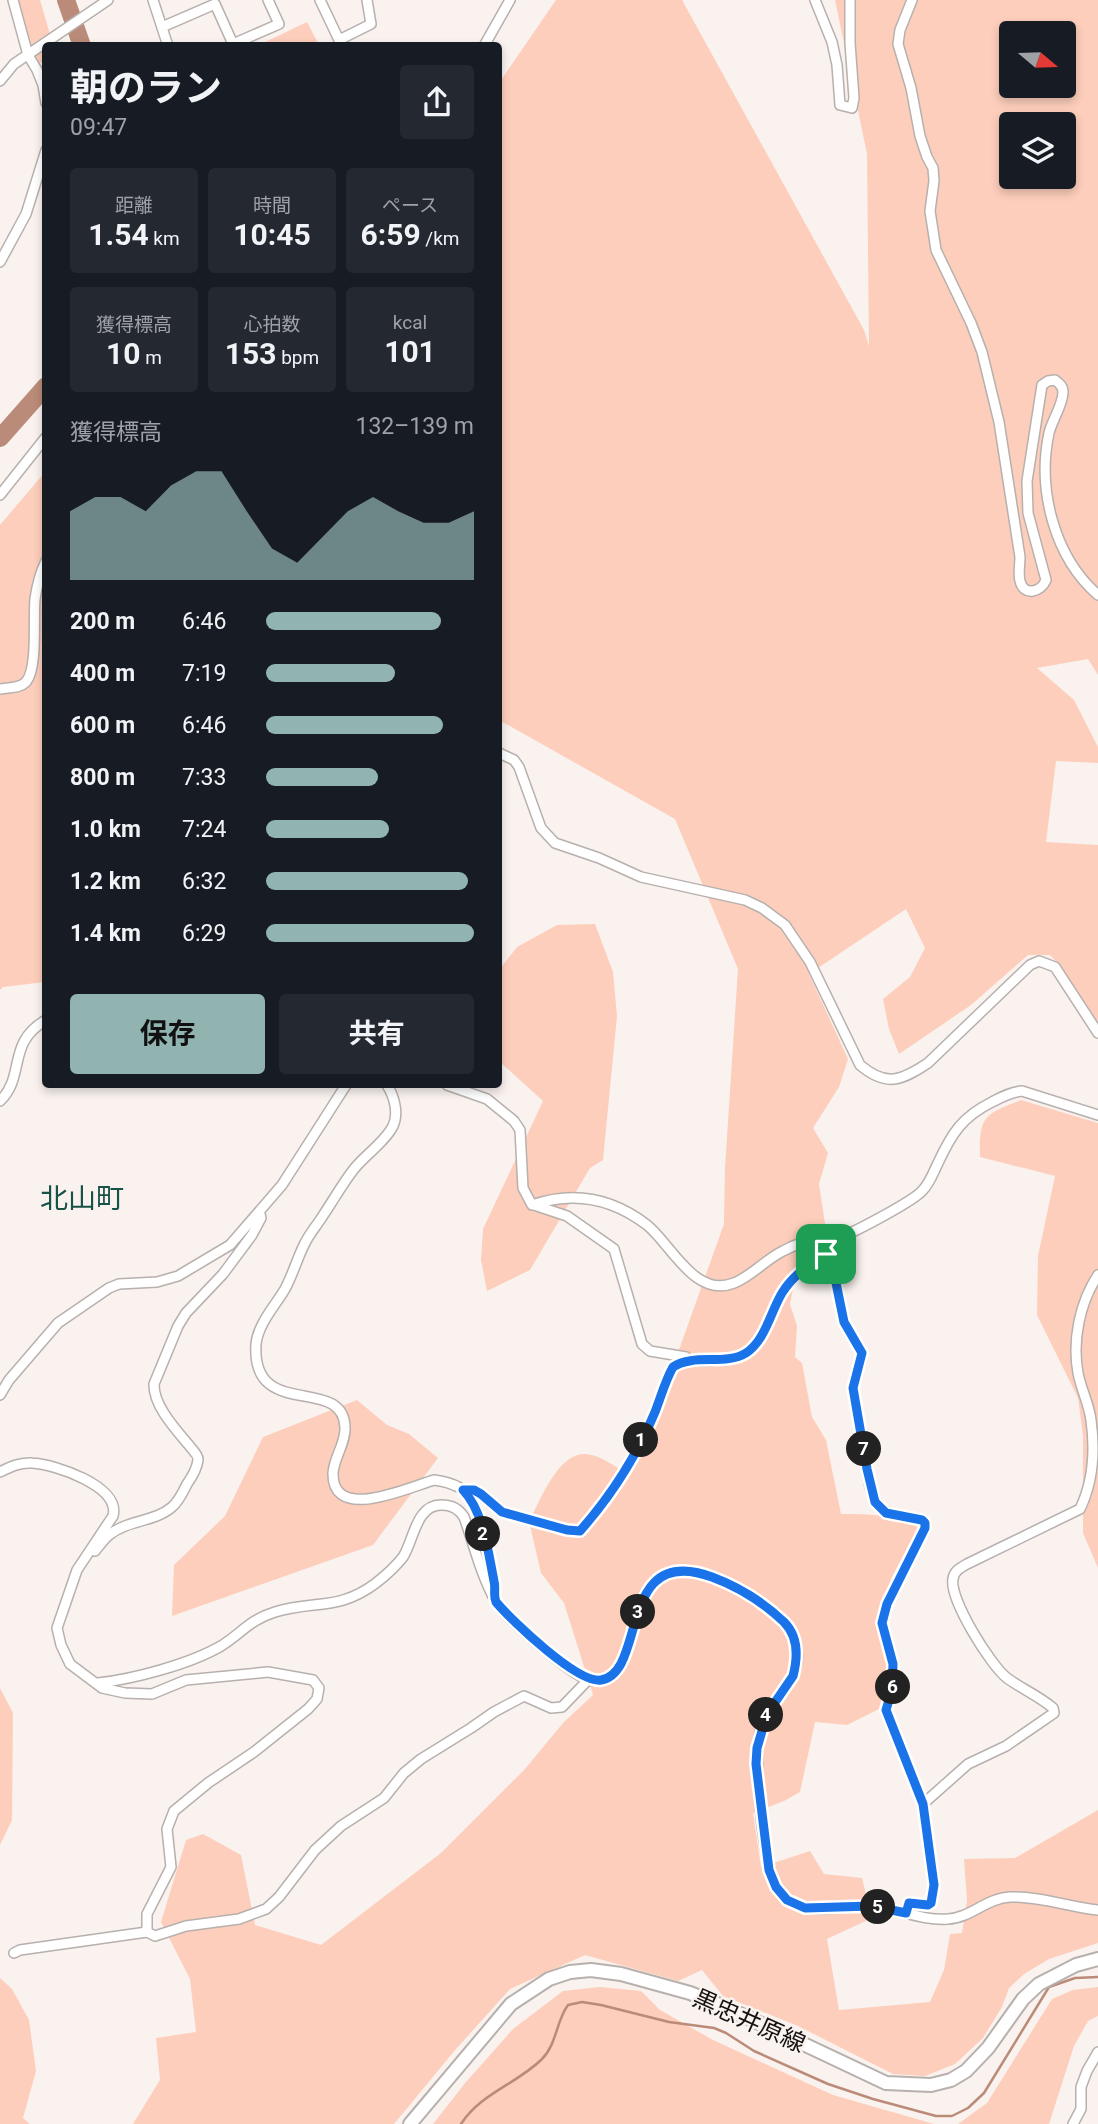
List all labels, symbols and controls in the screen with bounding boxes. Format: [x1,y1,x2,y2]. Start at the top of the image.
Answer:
north arrow [999,21,1076,98]
map controls [999,21,1076,189]
button: share [400,65,474,139]
text: 朝のラン [70,66,222,110]
button: layers [999,112,1076,189]
text: 09:47 [70,114,127,141]
text: 距離 [115,194,153,217]
text: 時間 [253,194,291,217]
text: ペース [382,194,438,217]
text: 1.54 [88,217,149,252]
text: 10:45 [233,217,311,252]
text: 6:59 [361,217,421,252]
text: km [149,227,180,250]
text: /km [421,227,459,250]
text: kcal [393,311,427,334]
text: 獲得標高 [96,313,172,336]
text: 心拍数 [243,313,301,336]
text: 101 [384,334,436,369]
text: 10 [106,336,141,371]
text: 153 [225,336,276,371]
text: m [141,346,162,369]
text: bpm [276,346,319,369]
text: 132–139 m [355,413,474,440]
text: 獲得標高 [70,419,162,446]
text: 200 m [70,608,135,635]
text: 6:46 [182,608,226,635]
text: 400 m [70,660,135,687]
text: 7:19 [182,660,226,687]
text: 600 m [70,712,135,739]
text: 6:46 [182,712,226,739]
text: 800 m [70,764,135,791]
text: 7:33 [182,764,226,791]
text: 1.0 km [70,816,141,843]
text: 7:24 [182,816,226,843]
text: 1.2 km [70,868,141,895]
text: 6:32 [182,868,226,895]
text: 1.4 km [70,920,141,947]
text: 6:29 [182,920,226,947]
button: 保存 [70,994,265,1074]
button: 共有 [279,994,474,1074]
district label: 北山町 [40,1182,124,1215]
pin [796,1224,856,1284]
icon: arrive [807,1235,845,1273]
pin: 1 [624,1422,658,1458]
text: 1 [635,1428,646,1451]
pin: 7 [846,1432,882,1466]
text: 7 [858,1437,869,1460]
pin: 2 [466,1516,500,1552]
text: 2 [477,1522,488,1545]
pin: 3 [620,1594,656,1630]
text: 3 [632,1600,643,1623]
pin: 6 [876,1670,910,1704]
text: 6 [887,1675,898,1698]
pin: 4 [748,1698,784,1732]
text: 4 [760,1703,771,1726]
pin: 5 [860,1890,896,1924]
text: 5 [872,1895,883,1918]
street label: 黒忠井原線 [688,1984,810,2058]

